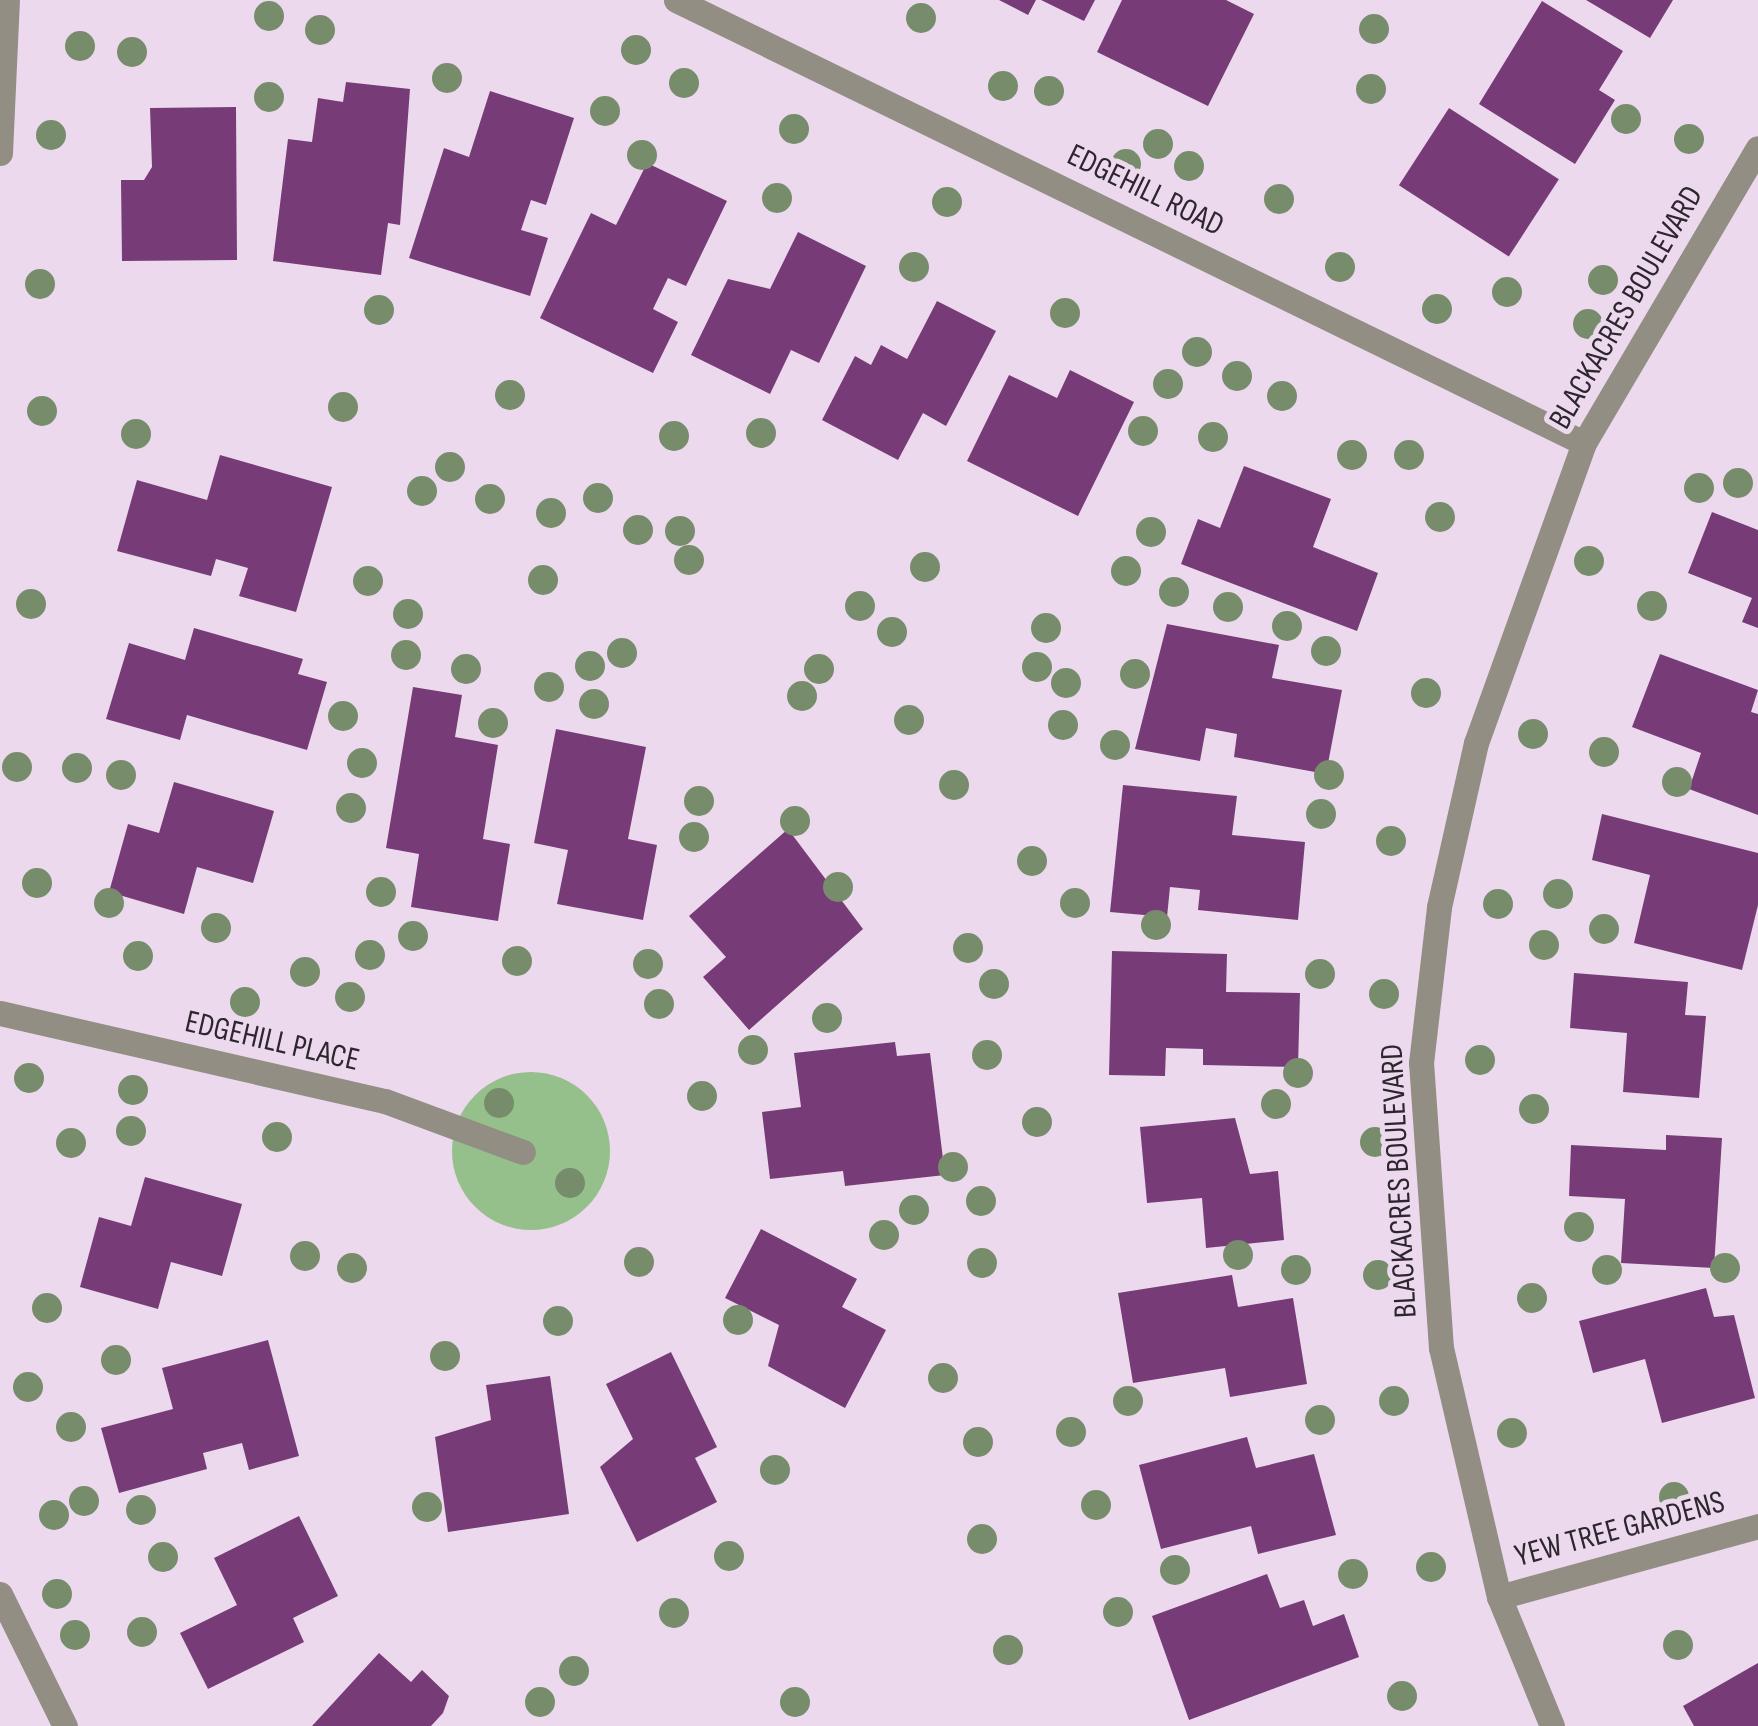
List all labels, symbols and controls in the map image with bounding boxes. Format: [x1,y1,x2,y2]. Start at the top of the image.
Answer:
street label: EDGEHILL ROAD [1061,137,1229,245]
street label: BLACKACRES BOULEVARD [1542,180,1712,436]
street label: EDGEHILL PLACE [181,1003,363,1081]
street label: BLACKACRES BOULEVARD [1374,1043,1426,1319]
street label: YEW TREE GARDENS [1511,1484,1729,1576]

